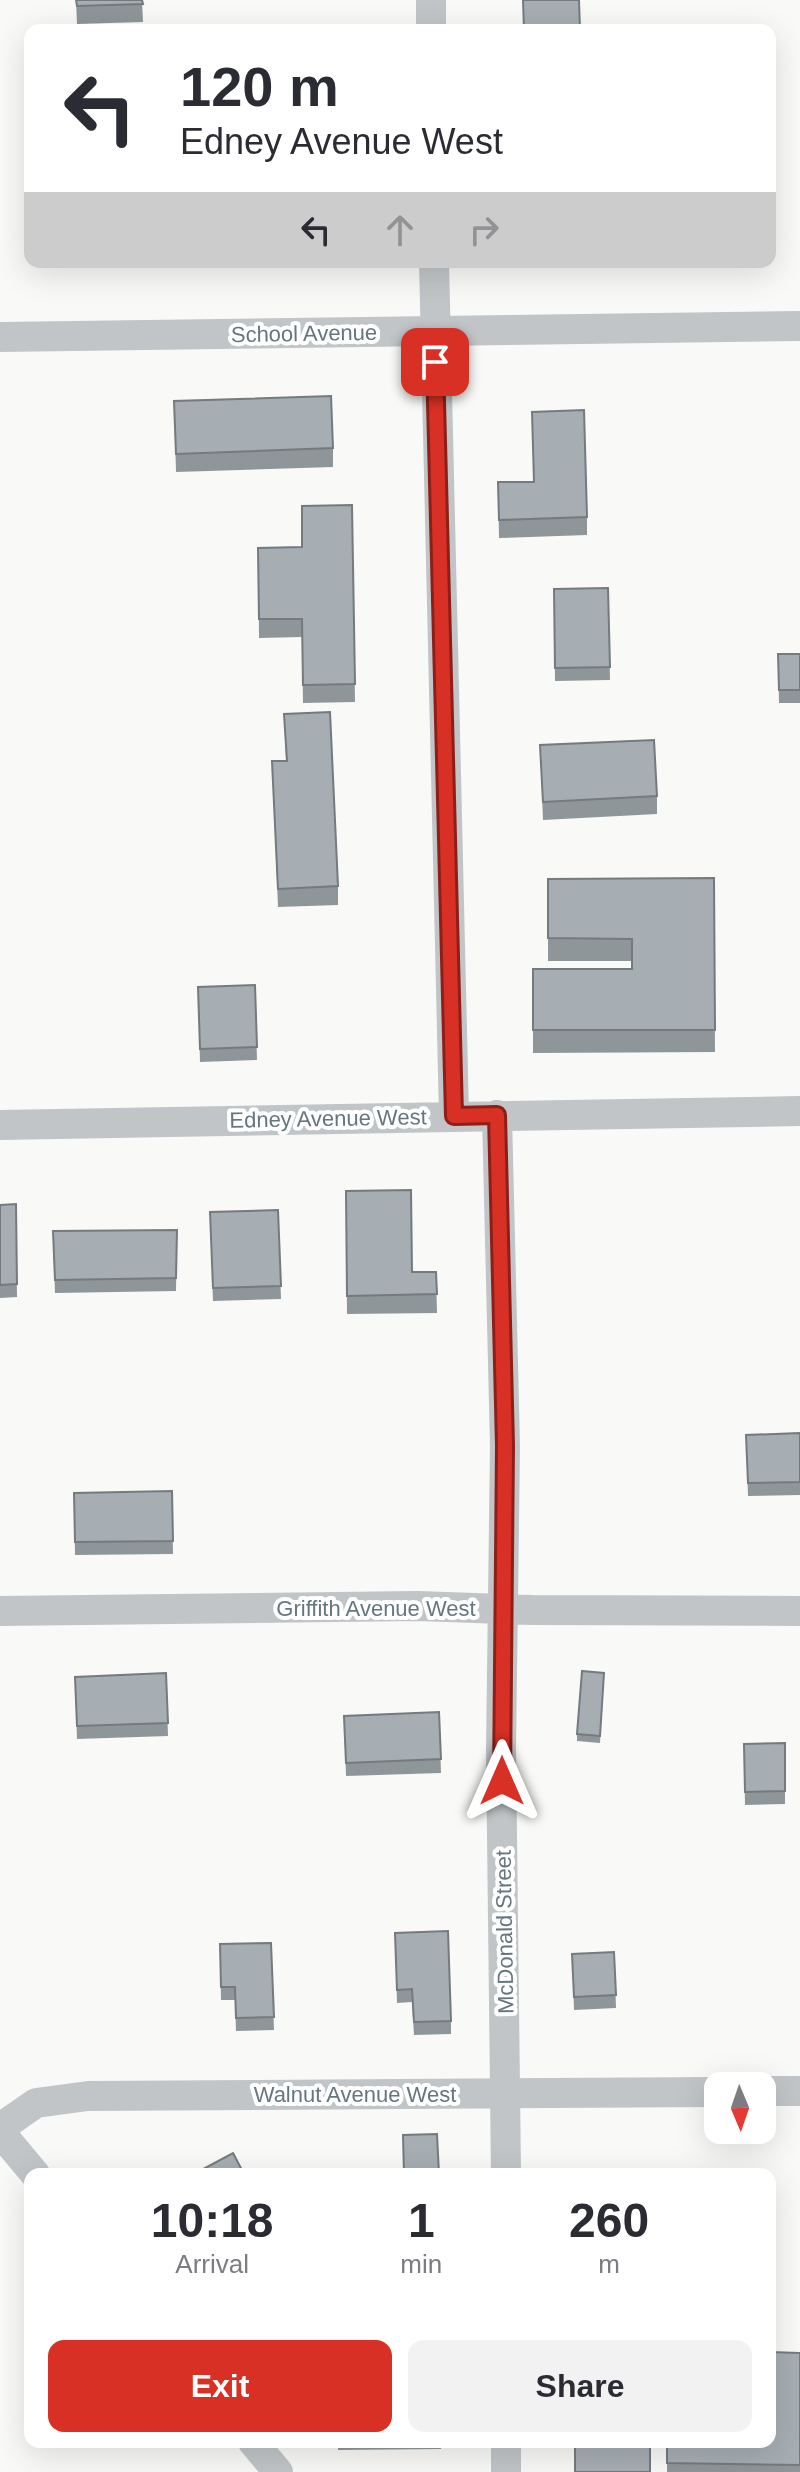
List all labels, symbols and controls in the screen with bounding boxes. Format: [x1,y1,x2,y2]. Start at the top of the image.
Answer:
text: 120 m [180,55,339,118]
icon: left [48,56,152,160]
text: Edney Avenue West [180,121,503,162]
icon: left [294,208,338,252]
icon: ahead [378,208,422,252]
icon: right [462,208,506,252]
street label: School Avenue [231,320,377,347]
pin [401,328,469,396]
icon: arrive [413,340,457,384]
street label: Edney Avenue West [229,1104,427,1133]
street label: Griffith Avenue West [276,1596,476,1621]
position arrow [460,1739,544,1823]
street label: McDonald Street [491,1850,518,2014]
north arrow [704,2072,776,2144]
map controls [704,2072,776,2144]
street label: Walnut Avenue West [254,2082,456,2107]
text: 10:18 [151,2194,274,2247]
text: 1 [408,2194,435,2247]
text: 260 [569,2194,649,2247]
text: Arrival [175,2249,249,2279]
text: min [400,2249,442,2279]
text: m [598,2249,620,2279]
button: Exit [48,2340,392,2432]
button: Share [408,2340,752,2432]

